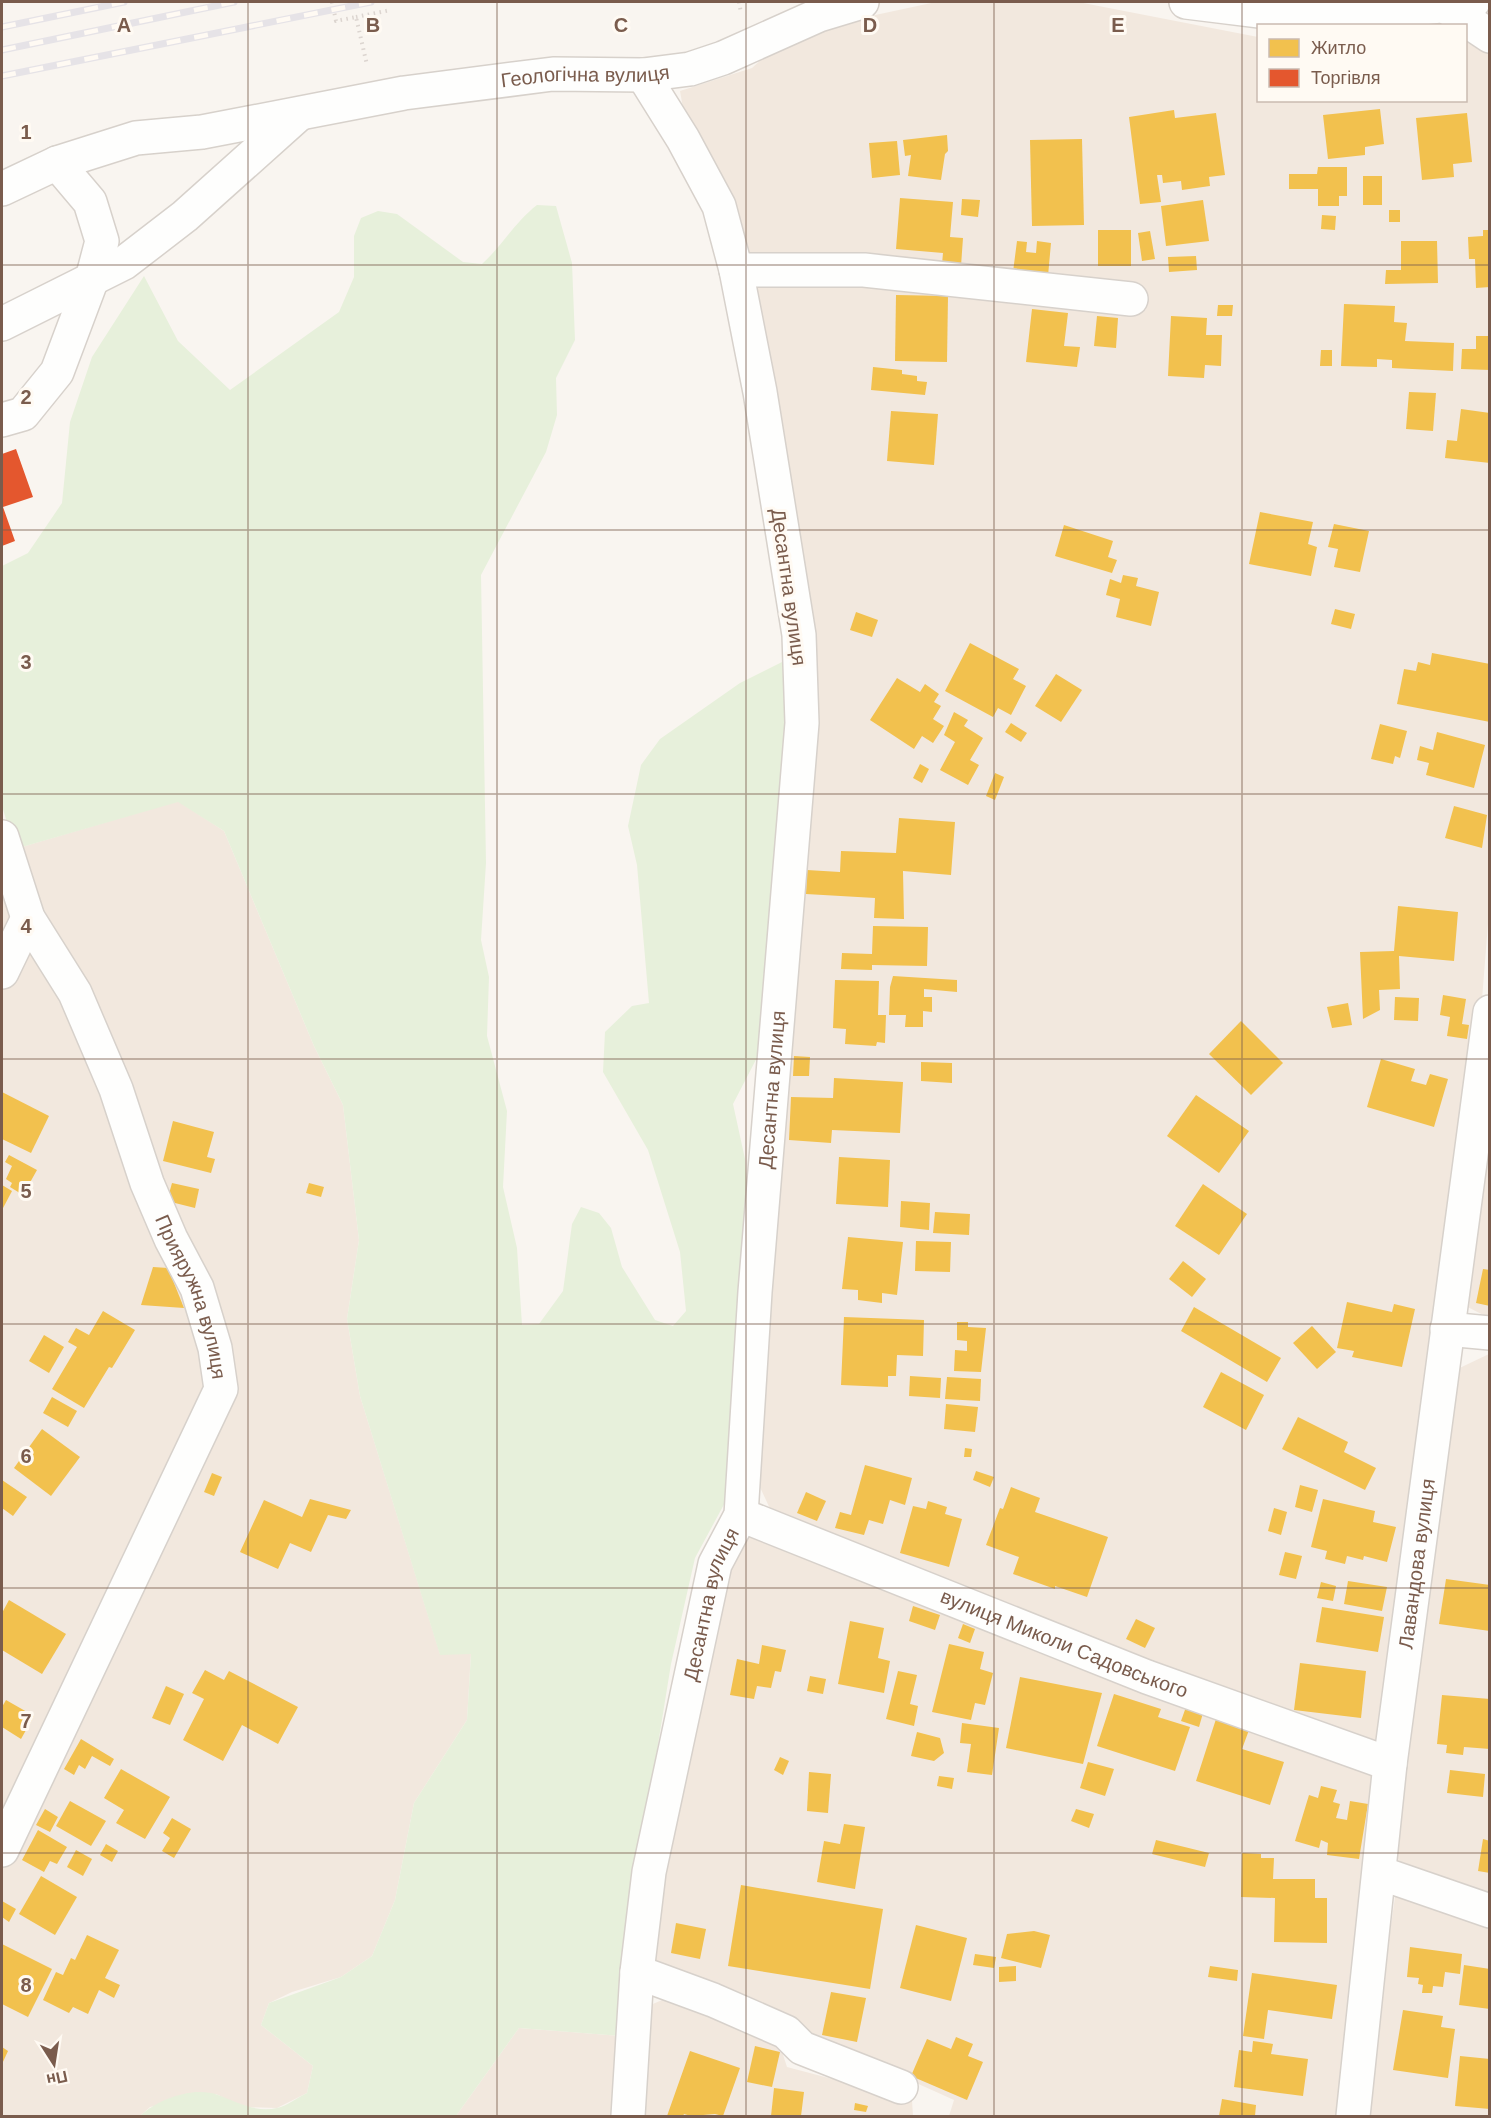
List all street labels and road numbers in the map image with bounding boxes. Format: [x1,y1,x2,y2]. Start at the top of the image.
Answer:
street label: Геологічна вулиця [500,61,671,92]
street label: Десантна вулиця [767,507,811,667]
street label: Десантна вулиця [754,1010,789,1170]
street label: Прияружна вулиця [151,1211,230,1381]
street label: Лавандова вулиця [1394,1477,1439,1650]
street label: Десантна вулиця [679,1524,743,1683]
street label: вулиця Миколи Садовського [938,1585,1191,1702]

